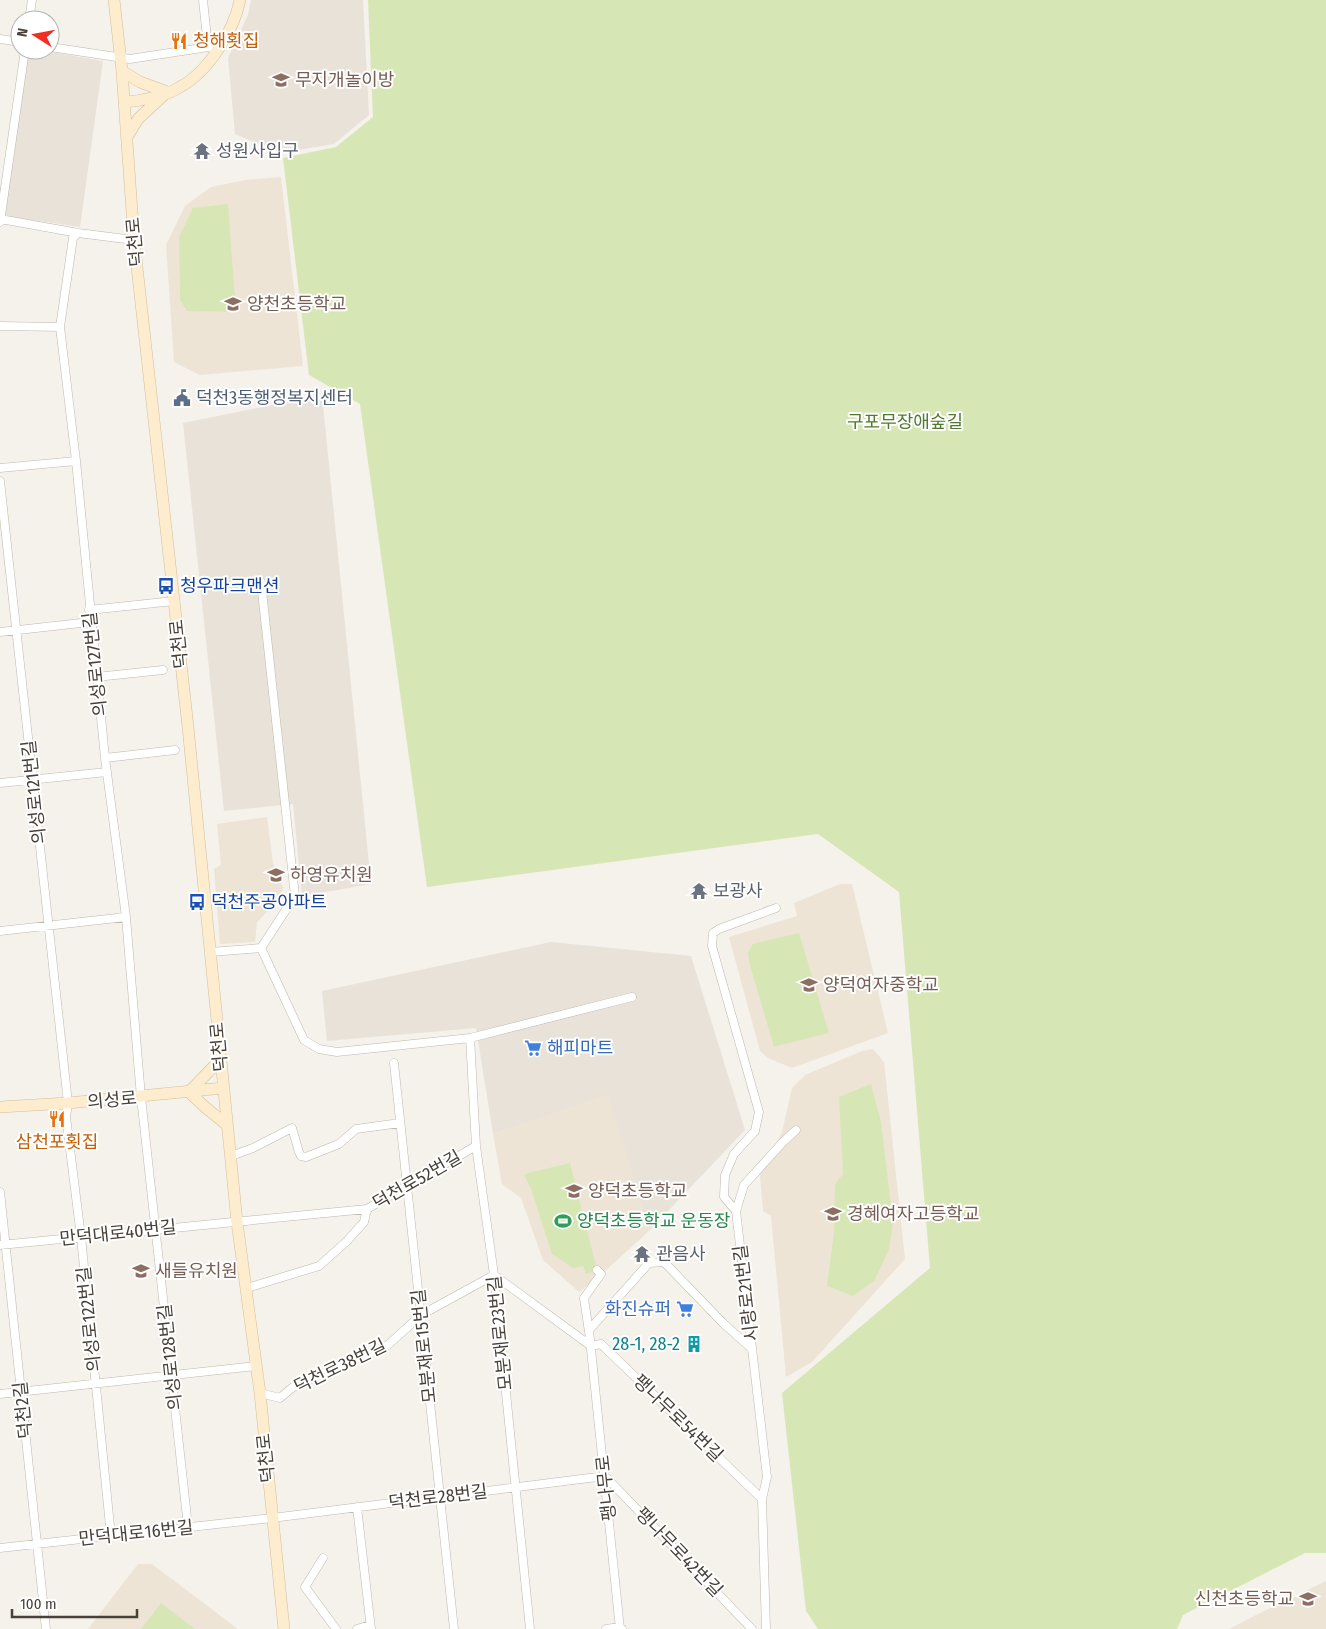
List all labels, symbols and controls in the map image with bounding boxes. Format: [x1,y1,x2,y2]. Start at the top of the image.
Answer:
north arrow [10,10,60,60]
text: N [14,27,32,38]
place label: 청해횟집 [193,30,259,52]
restaurant icon: 청해횟집 [169,31,189,51]
place label: 무지개놀이방 [295,69,394,91]
school or university icon: 무지개놀이방 [271,70,291,90]
place label: 성원사입구 [216,140,299,162]
temple icon: 성원사입구 [192,141,212,161]
street label: 덕천로 [122,216,148,268]
place label: 양천초등학교 [247,293,346,315]
school or university icon: 양천초등학교 [223,294,243,314]
place label: 덕천3동행정복지센터 [196,387,353,409]
public building icon: 덕천3동행정복지센터 [172,388,192,408]
park label: 구포무장애숲길 [847,411,963,433]
place label: 청우파크맨션 [180,575,279,597]
bus stop icon: 청우파크맨션 [156,576,176,596]
street label: 의성로127번길 [79,611,111,717]
street label: 덕천로 [165,618,193,670]
street label: 의성로121번길 [18,739,50,845]
place label: 하영유치원 [290,864,373,886]
school or university icon: 하영유치원 [266,865,286,885]
place label: 보광사 [713,880,763,902]
temple icon: 보광사 [689,881,709,901]
place label: 덕천주공아파트 [211,891,327,913]
bus stop icon: 덕천주공아파트 [187,892,207,912]
place label: 양덕여자중학교 [823,974,939,996]
school or university icon: 양덕여자중학교 [799,975,819,995]
street label: 덕천로 [206,1021,232,1073]
place label: 해피마트 [547,1037,613,1059]
supermarket icon: 해피마트 [523,1038,543,1058]
street label: 의성로 [86,1087,138,1113]
restaurant icon: 삼천포횟집 [47,1109,67,1129]
place label: 삼천포횟집 [16,1131,98,1153]
street label: 덕천로52번길 [369,1146,465,1214]
place label: 양덕초등학교 [588,1180,687,1202]
school or university icon: 양덕초등학교 [564,1181,584,1201]
place label: 경혜여자고등학교 [847,1203,979,1225]
school or university icon: 경혜여자고등학교 [823,1204,843,1224]
place label: 양덕초등학교 운동장 [577,1210,730,1232]
sports icon: 양덕초등학교 운동장 [553,1211,573,1231]
street label: 만덕대로40번길 [58,1216,178,1250]
place label: 관음사 [656,1243,706,1265]
street label: 시랑로21번길 [729,1243,763,1343]
temple icon: 관음사 [632,1244,652,1264]
place label: 새들유치원 [155,1260,238,1282]
school or university icon: 새들유치원 [131,1261,151,1281]
street label: 의성로122번길 [73,1265,105,1373]
street label: 모분재로23번길 [483,1274,517,1392]
street label: 모분재로15번길 [407,1288,441,1404]
place label: 화진슈퍼 [605,1298,671,1320]
supermarket icon: 화진슈퍼 [675,1299,695,1319]
street label: 의성로128번길 [153,1303,187,1411]
place label: 28-1, 28-2 [612,1333,680,1355]
street label: 덕천로38번길 [290,1334,390,1398]
building icon: 28-1, 28-2 [684,1334,704,1354]
street label: 팽나무로54번길 [629,1370,727,1466]
street label: 덕천2길 [9,1380,37,1440]
street label: 덕천로 [252,1432,280,1484]
street label: 팽나무로 [592,1454,620,1522]
street label: 덕천로28번길 [387,1480,489,1514]
street label: 팽나무로42번길 [631,1503,727,1601]
street label: 만덕대로16번길 [78,1516,194,1550]
scale bar [12,1586,138,1618]
place label: 신천초등학교 [1195,1588,1294,1610]
school or university icon: 신천초등학교 [1298,1589,1318,1609]
text: 100 m [20,1595,57,1613]

